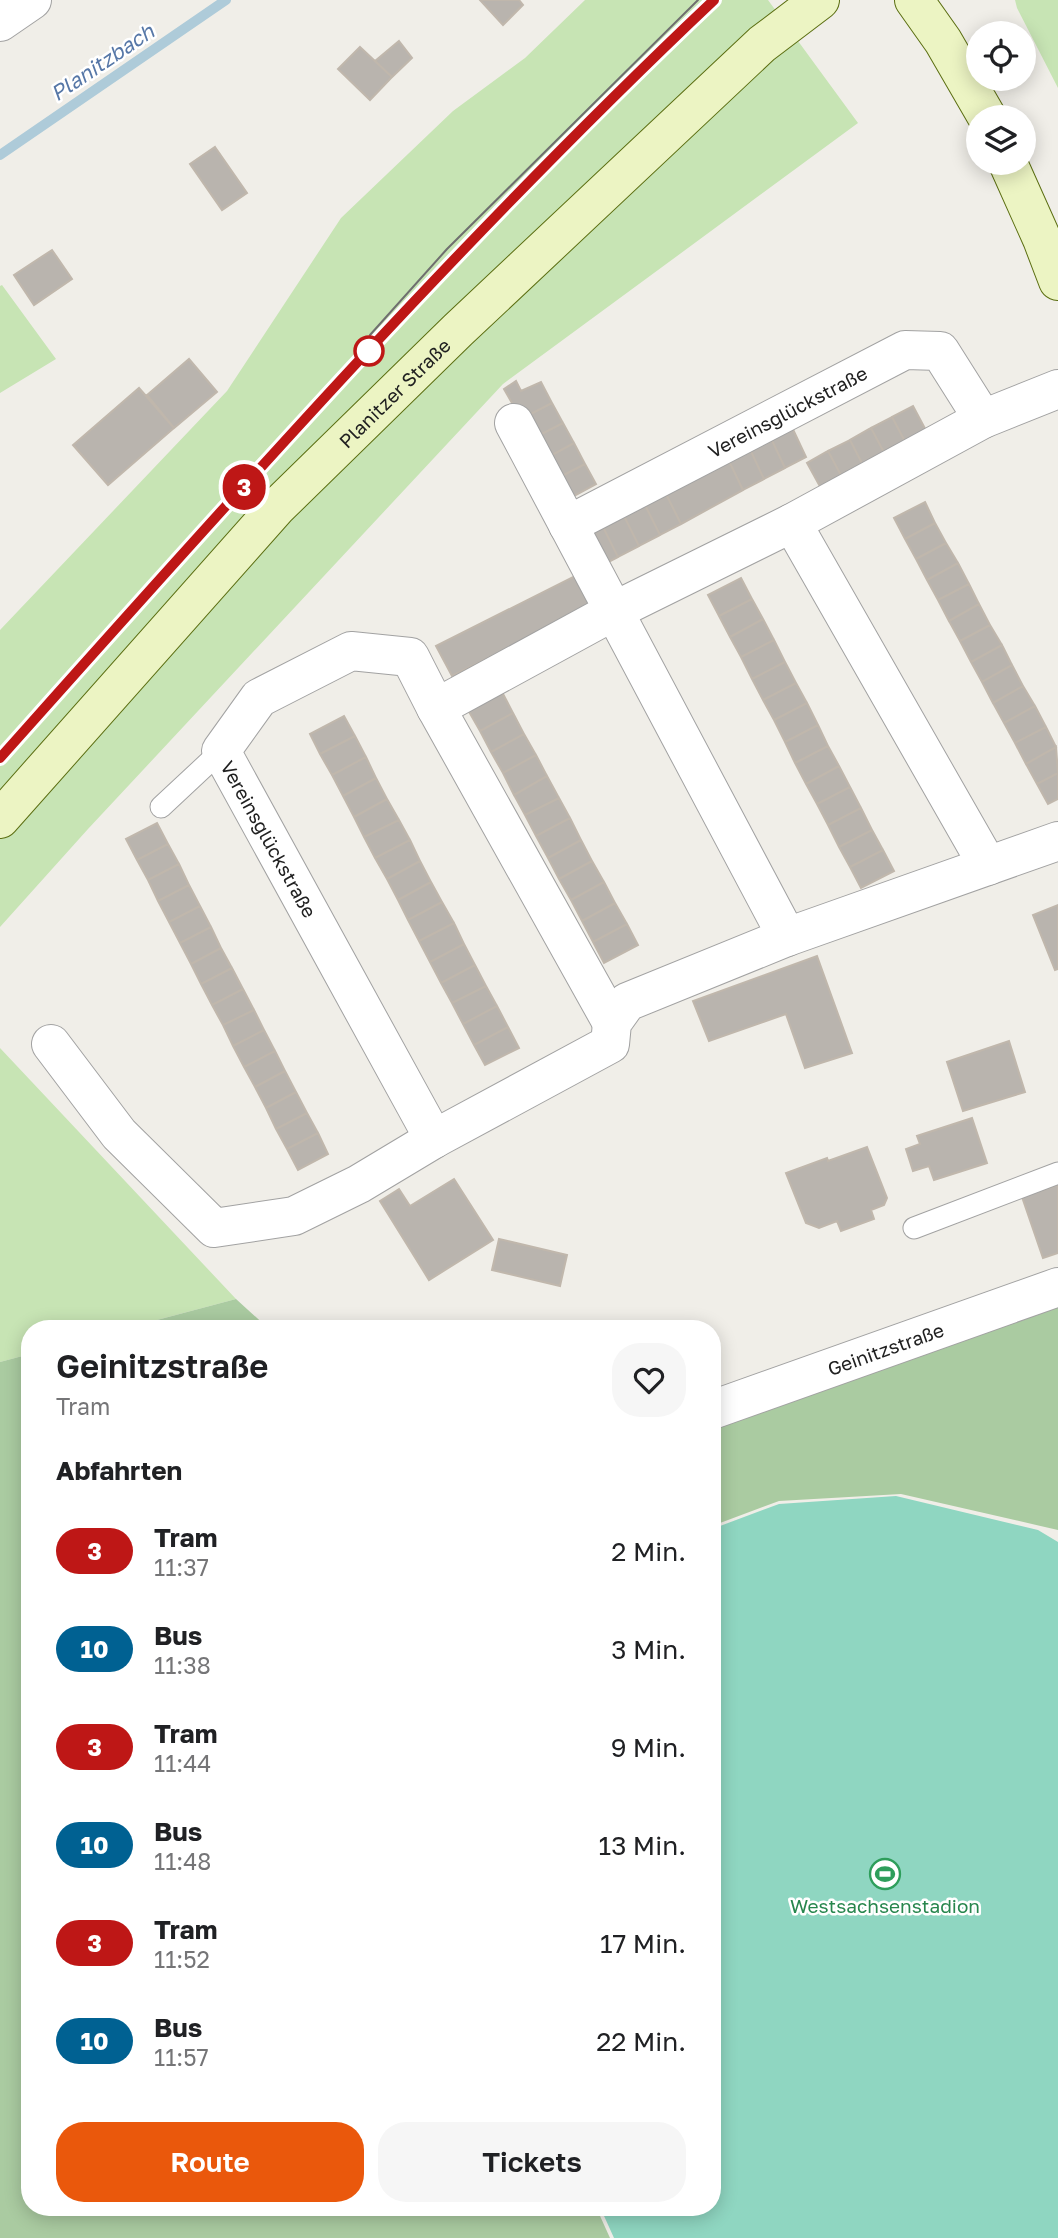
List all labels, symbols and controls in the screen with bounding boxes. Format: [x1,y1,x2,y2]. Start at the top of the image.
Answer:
water label: Planitzbach [45,17,160,106]
map controls [966,21,1036,175]
button: locate [966,21,1036,91]
button: layers [966,105,1036,175]
street label: Planitzer Straße [334,333,454,452]
unlabelled marker [354,336,384,366]
street label: Vereinsglückstraße [704,360,871,462]
line badge: 3 [221,464,267,510]
text: 3 [237,472,251,501]
street label: Vereinsglückstraße [216,757,322,921]
street label: Geinitzstraße [824,1317,947,1380]
button: heart [612,1343,686,1417]
text: Geinitzstraße [56,1346,269,1385]
text: Tram [56,1392,110,1420]
text: Abfahrten [56,1455,182,1486]
text: Tram [154,1522,217,1553]
text: 3 [87,1536,102,1565]
text: 2 Min. [611,1536,686,1567]
text: 11:37 [154,1553,209,1581]
text: Bus [154,1620,202,1651]
text: 10 [81,1634,108,1663]
text: 3 Min. [611,1634,686,1665]
text: 11:38 [154,1651,211,1679]
text: Tram [154,1718,217,1749]
text: 3 [87,1732,102,1761]
text: 9 Min. [611,1732,686,1763]
text: 11:44 [154,1749,211,1777]
text: Bus [154,1816,202,1847]
text: 10 [81,1830,108,1859]
text: 13 Min. [599,1830,686,1861]
text: 11:48 [154,1847,211,1875]
sports icon: Westsachsenstadion [868,1857,902,1891]
place label: Westsachsenstadion [790,1894,980,1917]
text: Tram [154,1914,217,1945]
text: 3 [87,1928,102,1957]
text: 17 Min. [600,1928,686,1959]
text: 11:52 [154,1945,210,1973]
text: Bus [154,2012,202,2043]
text: 10 [81,2026,108,2055]
text: 22 Min. [596,2026,686,2057]
text: 11:57 [154,2043,209,2071]
button: Route [56,2122,364,2202]
button: Tickets [378,2122,686,2202]

